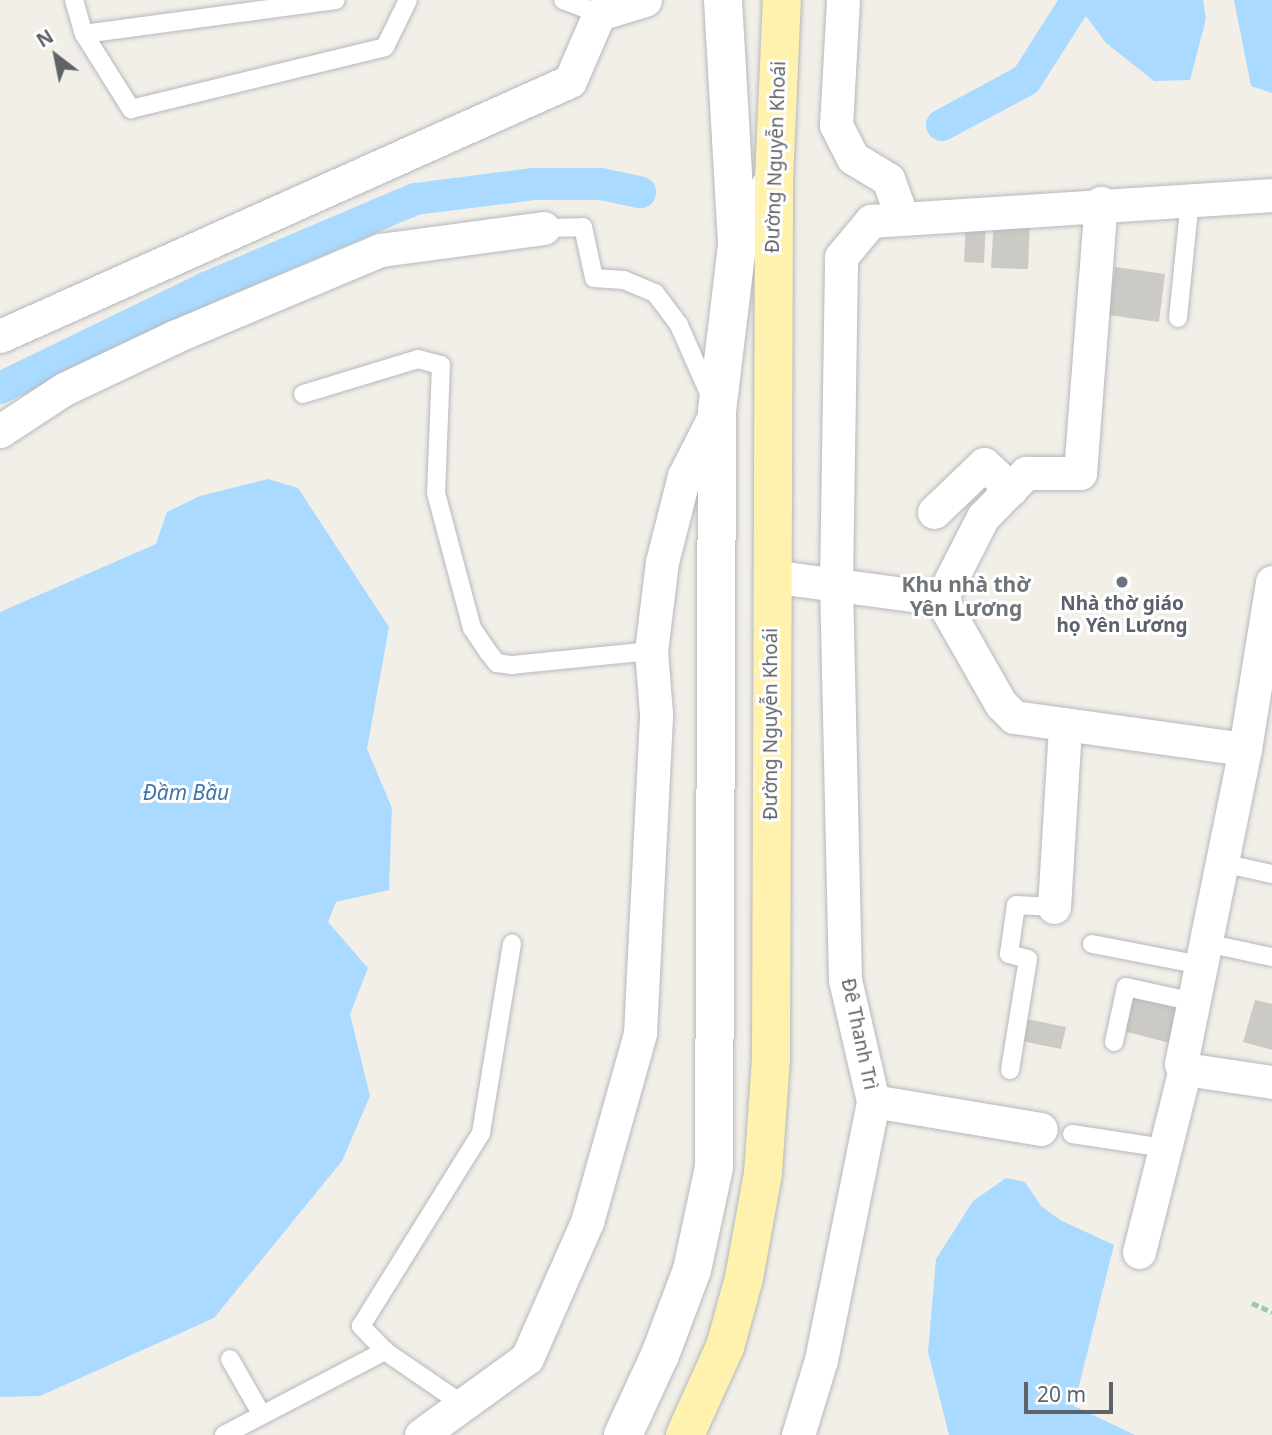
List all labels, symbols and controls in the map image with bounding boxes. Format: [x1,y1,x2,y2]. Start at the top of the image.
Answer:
north arrow [21,21,91,91]
text: N [31,23,58,53]
street label: Đường Nguyễn Khoái [761,61,791,253]
district label: Khu nhà thờ Yên Lương [901,571,1031,621]
marker: Nhà thờ giáo họ Yên Lương [1114,574,1130,590]
place label: Nhà thờ giáo họ Yên Lương [1056,593,1188,637]
street label: Đường Nguyễn Khoái [760,628,782,820]
water label: Đầm Bầu [143,779,229,805]
street label: Đê Thanh Trì [836,976,882,1092]
scale bar [1027,1368,1116,1412]
text: 20 m [1037,1380,1086,1408]

